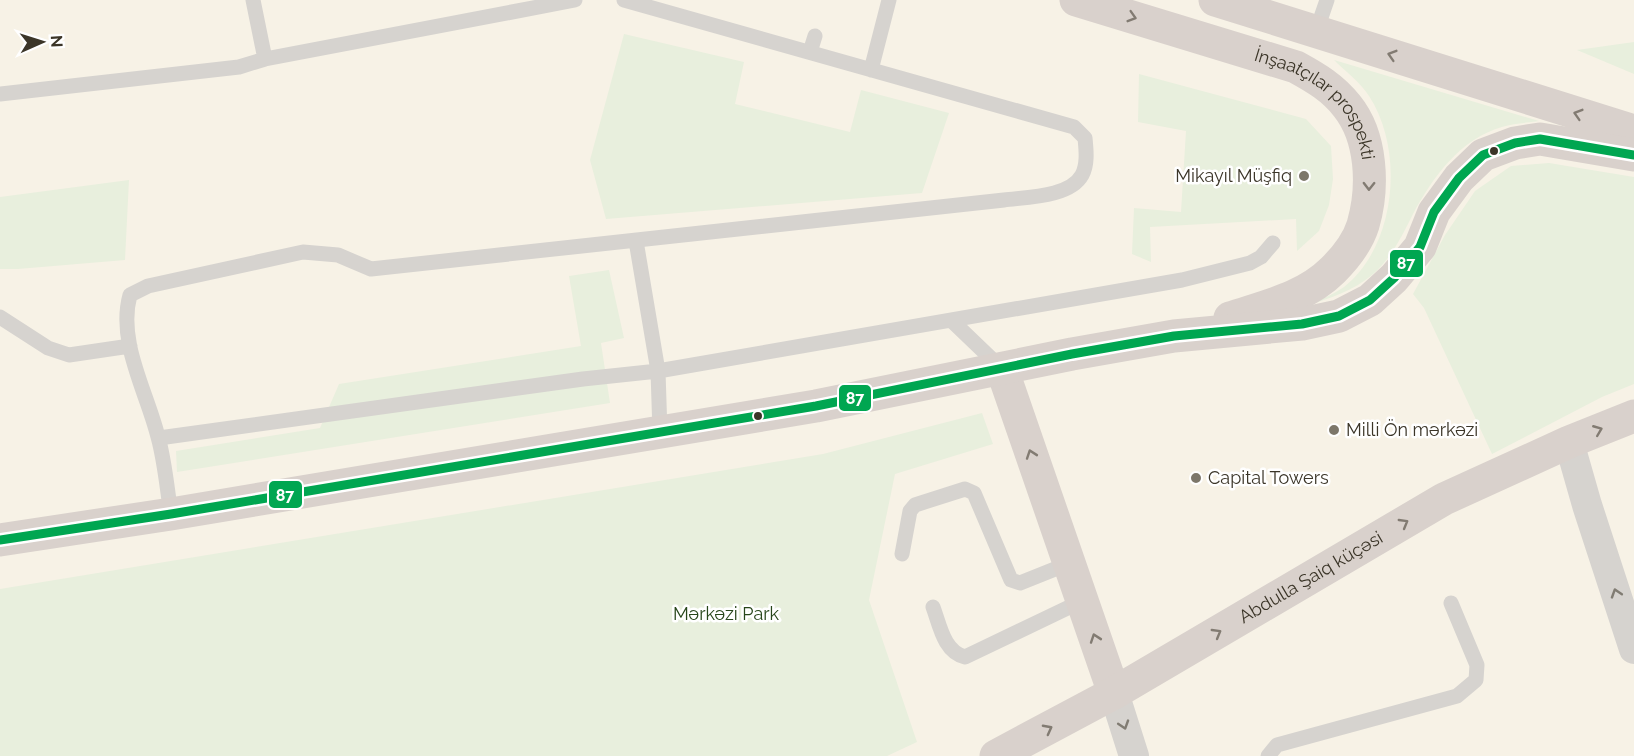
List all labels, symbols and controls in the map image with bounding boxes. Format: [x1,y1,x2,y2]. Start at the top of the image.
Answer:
one-way arrow [1126,10,1137,22]
north arrow [12,12,72,72]
text: N [47,35,66,48]
street label: İnşaatçılar prospekti [1252,44,1379,161]
one-way arrow [1387,50,1398,62]
one-way arrow [1573,108,1584,121]
unlabelled marker [1488,145,1500,157]
place label: Mikayıl Müşfiq [1175,165,1292,186]
marker: Mikayıl Müşfiq [1297,169,1311,183]
one-way arrow [1363,181,1375,190]
line badge: 87 [1389,249,1424,278]
text: 87 [1397,254,1415,273]
line badge: 87 [838,384,872,412]
text: 87 [846,389,864,408]
unlabelled marker [752,410,764,422]
place label: Milli Ön mərkəzi [1346,419,1478,440]
marker: Milli Ön mərkəzi [1327,423,1341,437]
one-way arrow [1592,425,1603,437]
one-way arrow [1026,449,1039,460]
place label: Capital Towers [1208,467,1329,488]
marker: Capital Towers [1189,471,1203,485]
line badge: 87 [268,480,303,509]
text: 87 [276,486,294,505]
one-way arrow [1398,519,1408,530]
street label: Abdulla Şaiq küçəsi [1235,527,1386,627]
one-way arrow [1611,588,1623,599]
park label: Mərkəzi Park [673,603,780,624]
one-way arrow [1211,628,1221,640]
one-way arrow [1090,633,1102,644]
one-way arrow [1117,719,1129,730]
one-way arrow [1041,724,1052,736]

